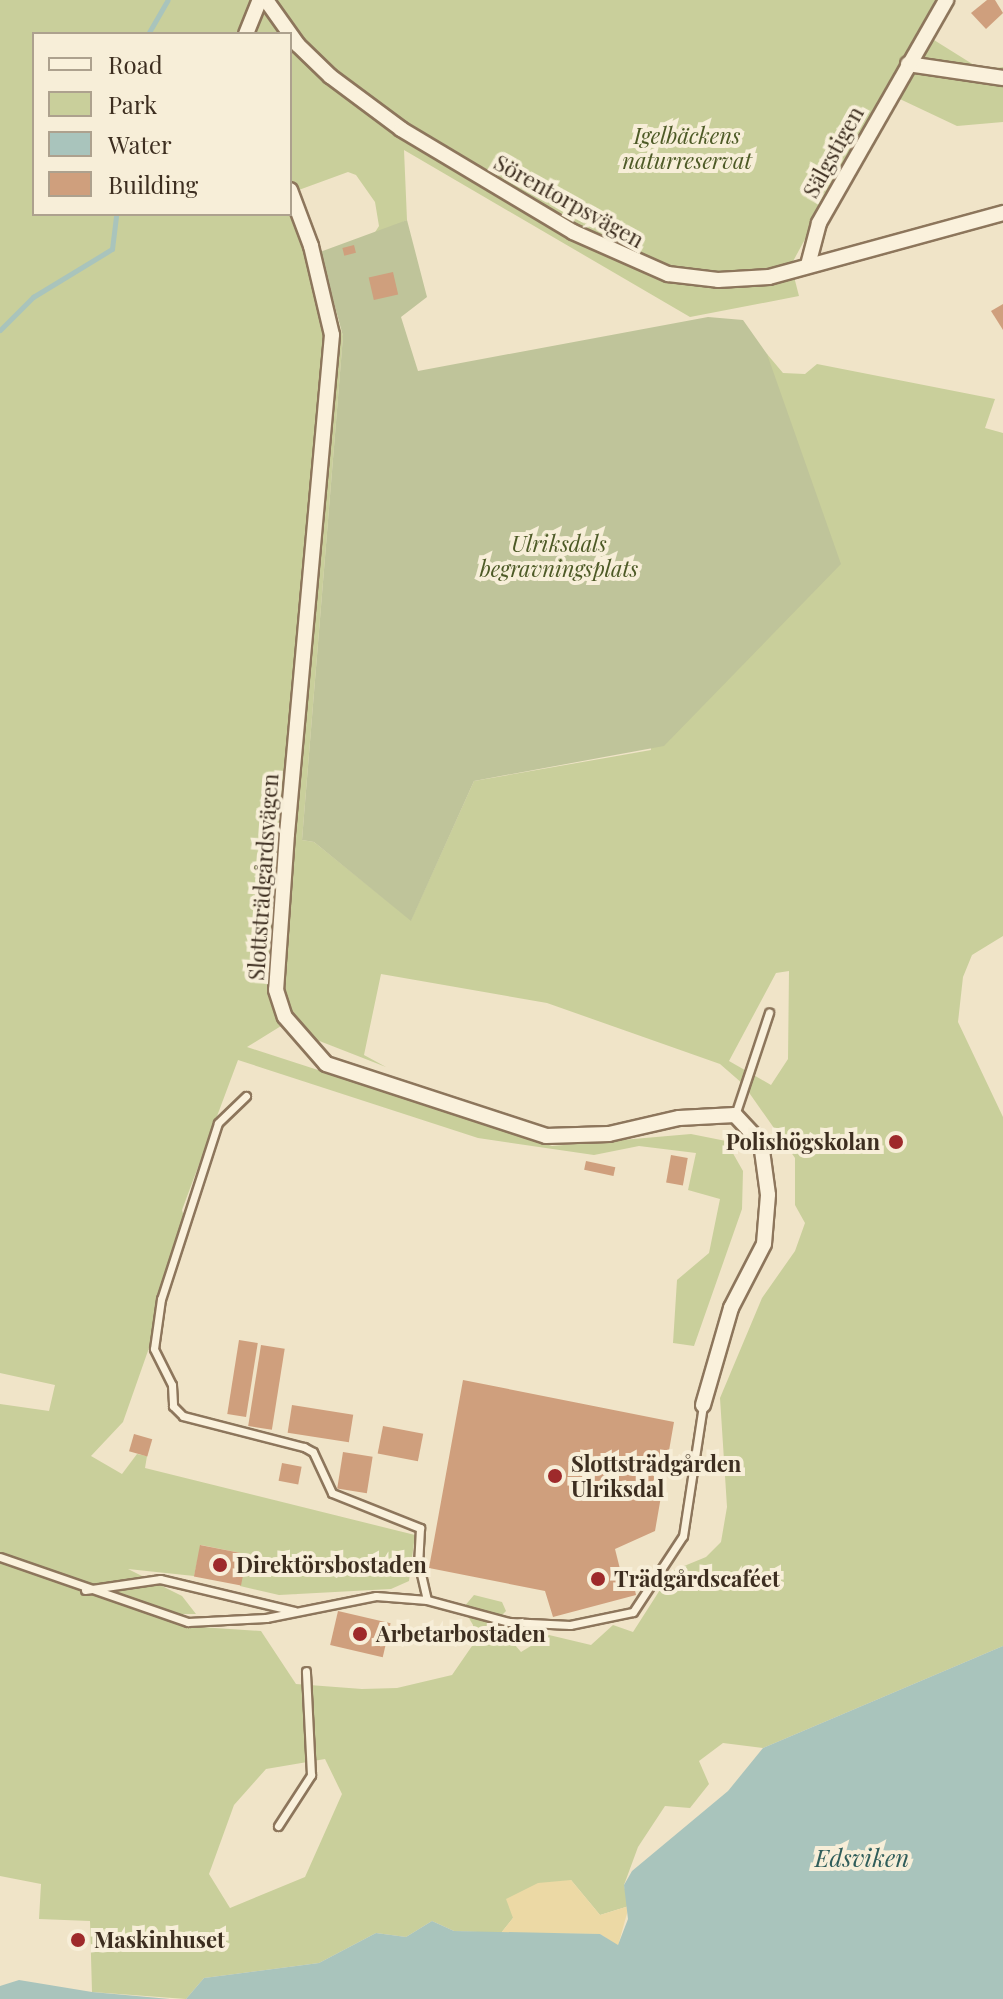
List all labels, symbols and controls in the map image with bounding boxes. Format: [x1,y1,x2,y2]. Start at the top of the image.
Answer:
legend [32,32,292,216]
text: Road [108,48,163,80]
text: Park [108,88,157,120]
street label: Sälgstigen [797,102,869,202]
park label: Igelbäckens naturreservat [622,122,752,174]
text: Water [108,128,172,160]
street label: Sörentorpsvägen [490,149,648,253]
text: Building [108,168,198,200]
park label: Ulriksdals begravningsplats [480,530,638,582]
street label: Slottsträdgårdsvägen [243,773,283,981]
place label: Polishögskolan [726,1129,880,1155]
marker: Polishögskolan [887,1133,905,1151]
place label: Slottsträdgården Ulriksdal [571,1450,741,1502]
marker: Slottsträdgården Ulriksdal [546,1467,564,1485]
place label: Direktörsbostaden [236,1552,427,1578]
marker: Direktörsbostaden [211,1556,229,1574]
place label: Trädgårdscaféet [614,1566,780,1592]
marker: Trädgårdscaféet [589,1570,607,1588]
place label: Arbetarbostaden [376,1621,546,1647]
marker: Arbetarbostaden [351,1625,369,1643]
water label: Edsviken [815,1844,909,1872]
place label: Maskinhuset [94,1927,225,1953]
marker: Maskinhuset [69,1931,87,1949]

